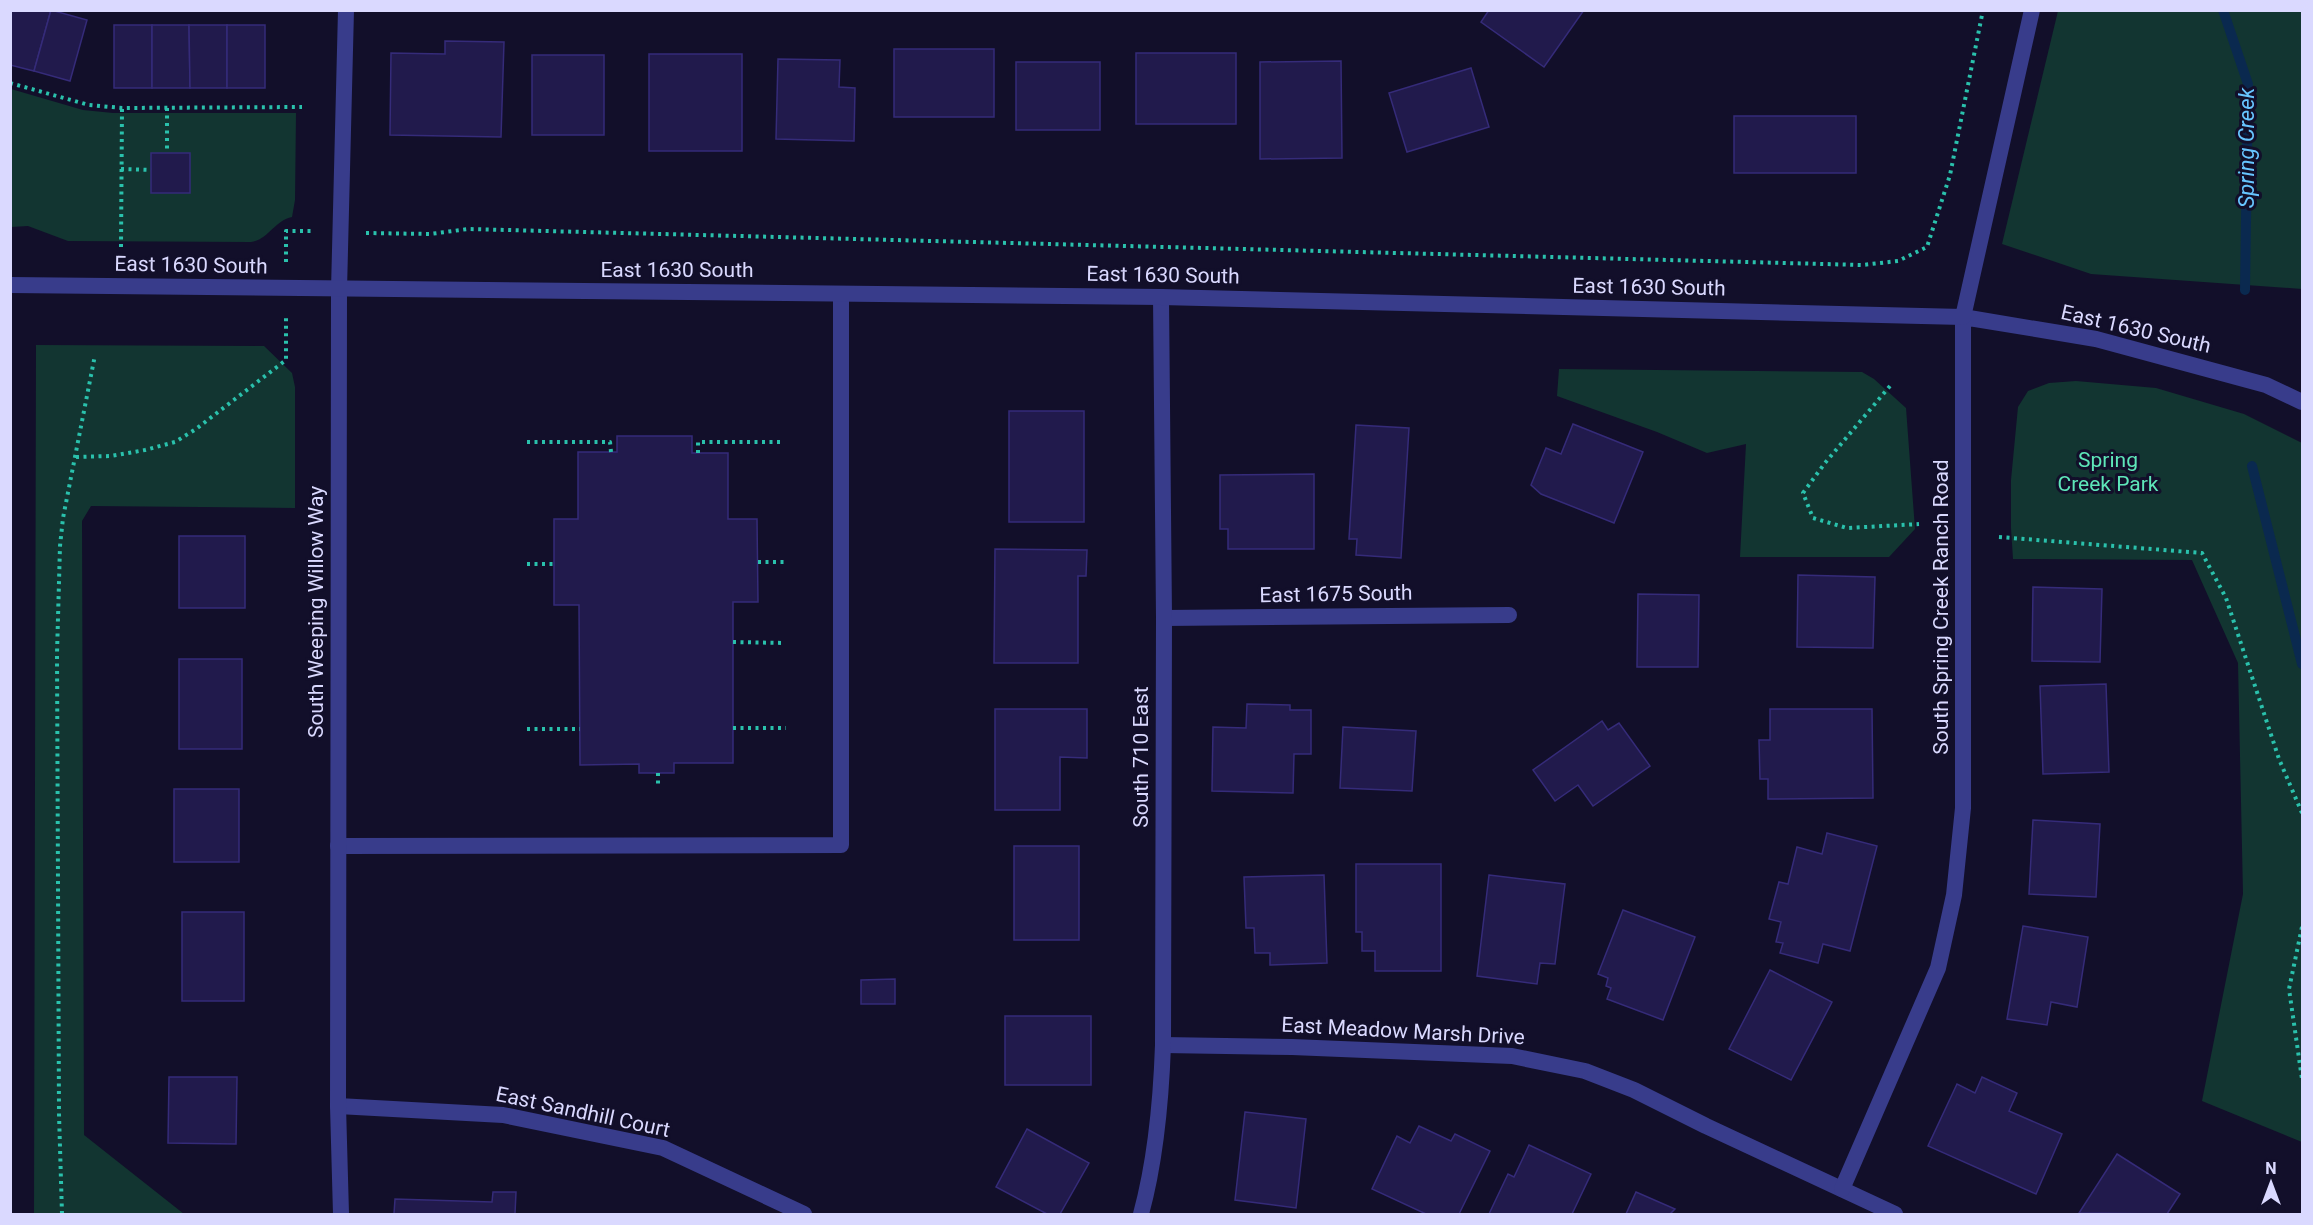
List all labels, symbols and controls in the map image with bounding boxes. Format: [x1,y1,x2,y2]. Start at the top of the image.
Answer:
water label: Spring Creek [2234,87,2259,208]
street label: East 1630 South [114,252,268,278]
street label: East 1630 South [600,258,754,282]
street label: East 1630 South [1086,262,1240,288]
street label: East 1630 South [1572,274,1726,300]
street label: East 1630 South [2059,300,2213,358]
park label: Spring Creek Park [2057,448,2159,496]
street label: South Spring Creek Ranch Road [1929,459,1953,755]
street label: South Weeping Willow Way [304,486,328,738]
street label: East 1675 South [1259,581,1413,607]
street label: South 710 East [1129,686,1153,828]
street label: East Meadow Marsh Drive [1281,1013,1525,1049]
street label: East Sandhill Court [494,1082,672,1142]
north arrow [2241,1153,2301,1213]
text: N [2265,1159,2277,1178]

